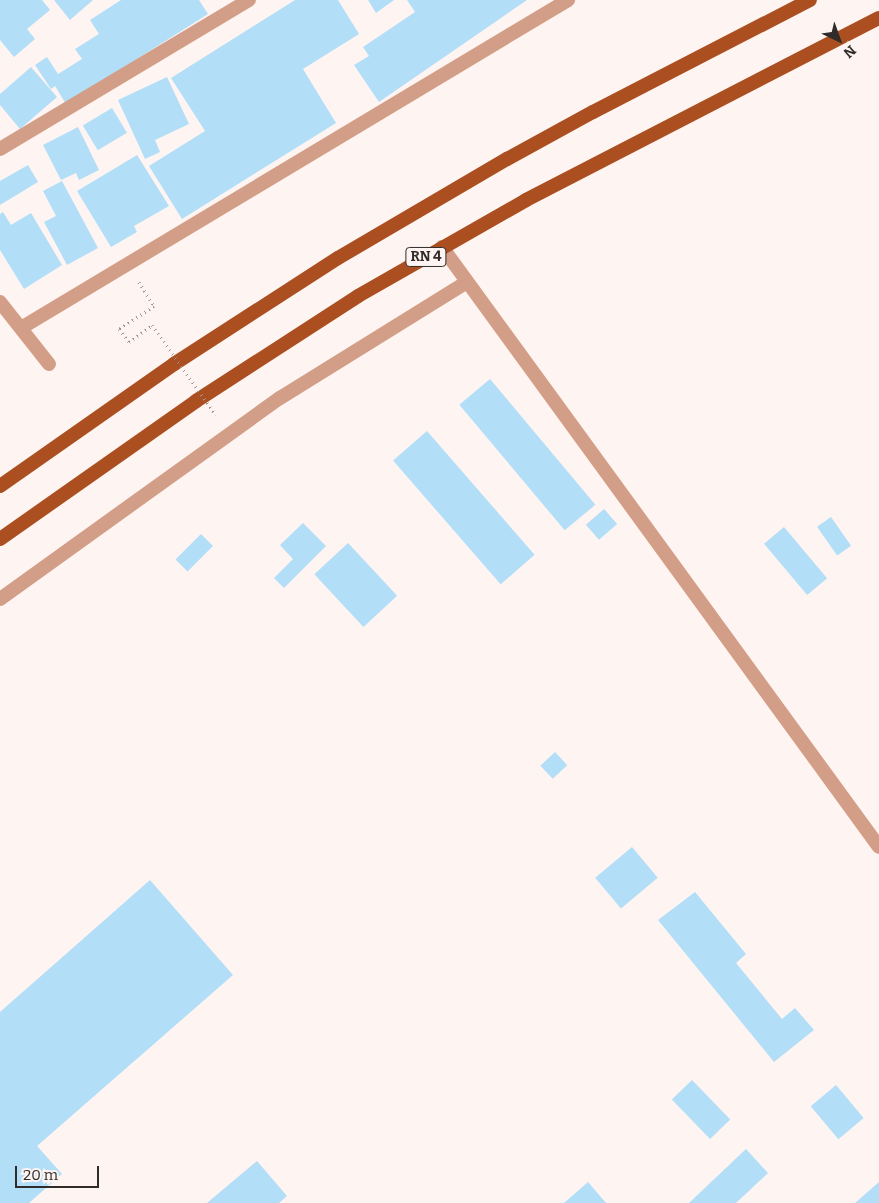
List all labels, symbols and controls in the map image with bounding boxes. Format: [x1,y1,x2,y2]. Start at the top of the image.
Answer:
north arrow [814,15,864,65]
text: N [840,42,859,61]
road number: RN 4 [405,246,447,268]
scale bar [18,1156,101,1188]
text: 20 m [23,1166,58,1184]

